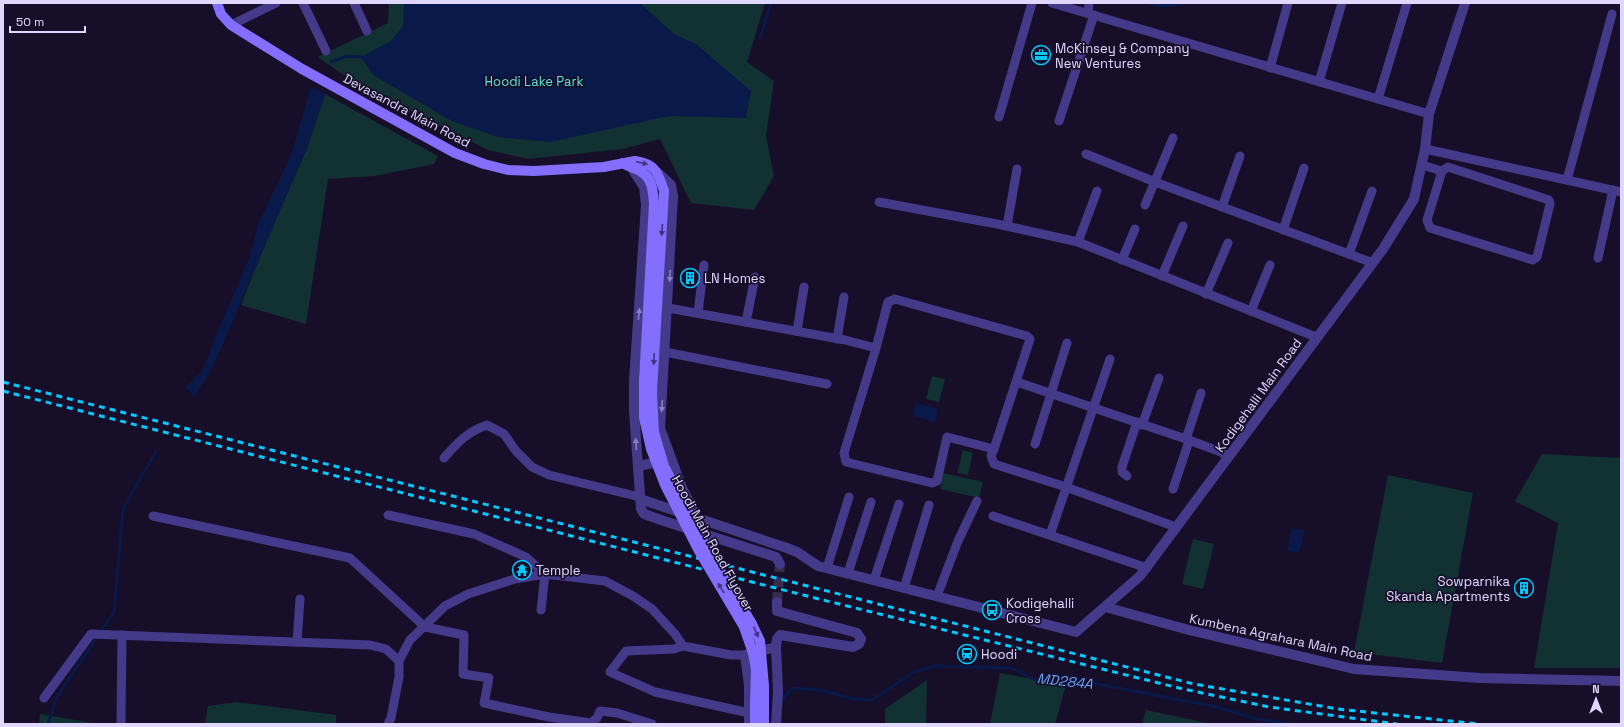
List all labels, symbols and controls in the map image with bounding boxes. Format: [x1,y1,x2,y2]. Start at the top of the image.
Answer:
scale bar [10,8,85,34]
text: 50 m [16,14,44,30]
place label: McKinsey & Company New Ventures [1055,40,1189,72]
office icon: McKinsey & Company New Ventures [1030,44,1052,66]
street label: Devasandra Main Road [340,70,473,151]
park label: Hoodi Lake Park [485,73,583,90]
one-way arrow [636,160,648,166]
one-way arrow [659,224,666,236]
building icon: LN Homes [679,267,701,289]
one-way arrow [666,270,673,282]
place label: LN Homes [704,270,766,287]
one-way arrow [636,308,642,320]
street label: Kodigehalli Main Road [1211,335,1305,456]
one-way arrow [650,353,657,365]
one-way arrow [658,400,665,412]
one-way arrow [633,438,640,450]
street label: Hoodi Main Road Flyover [668,472,757,614]
temple icon: Temple [511,559,533,581]
place label: Temple [536,562,580,579]
place label: Sowparnika Skanda Apartments [1386,573,1511,605]
building icon: Sowparnika Skanda Apartments [1513,577,1535,599]
one-way arrow [718,582,725,593]
place label: Kodigehalli Cross [1006,595,1074,627]
bus stop icon: Kodigehalli Cross [981,599,1003,621]
street label: Kumbena Agrahara Main Road [1188,610,1374,665]
one-way arrow [753,626,759,638]
station icon: Hoodi [956,643,978,665]
place label: Hoodi [981,646,1017,663]
water label: MD284A [1036,669,1094,693]
north arrow [1576,679,1616,719]
text: N [1592,682,1600,696]

